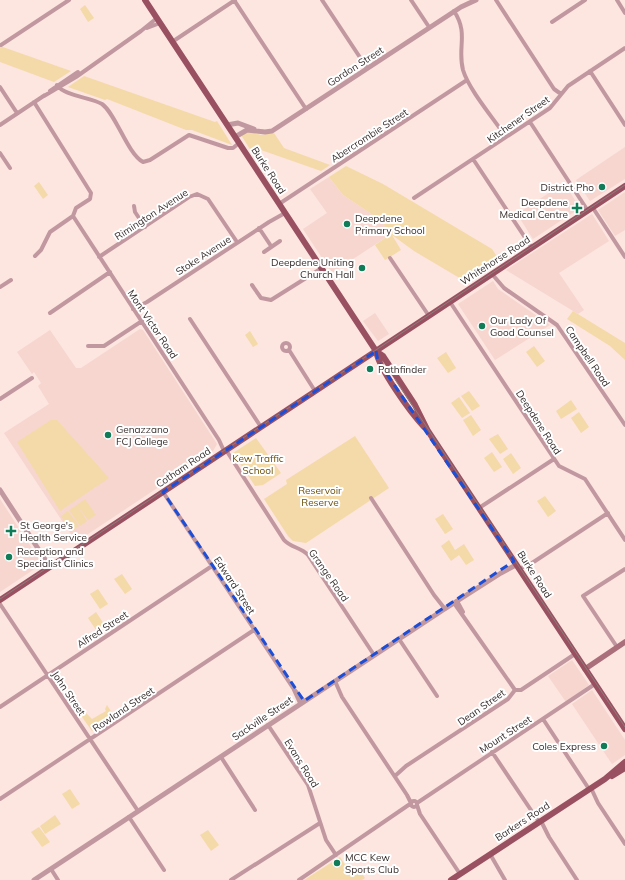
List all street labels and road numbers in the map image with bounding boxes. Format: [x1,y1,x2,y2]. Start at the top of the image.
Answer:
street label: Gordon Street [325,43,386,89]
street label: Kitchener Street [484,93,553,146]
street label: Abercrombie Street [328,105,411,165]
street label: Burke Road [248,144,289,196]
street label: Rimington Avenue [112,186,190,243]
street label: Stoke Avenue [173,233,233,278]
street label: Whitehorse Road [458,233,533,288]
street label: Mont Victor Road [125,287,180,361]
street label: Campbell Road [562,323,613,389]
street label: Deepdene Road [513,388,564,457]
street label: Cotham Road [153,444,213,491]
street label: Grange Road [306,546,352,604]
street label: Burke Road [514,548,555,600]
street label: Edward Street [211,554,258,617]
street label: Alfred Street [74,608,131,651]
street label: John Street [49,669,89,718]
street label: Rowland Street [90,684,157,735]
street label: Dean Street [455,686,508,729]
street label: Sackville Street [229,693,295,743]
street label: Mount Street [477,712,534,756]
street label: Evans Road [282,737,322,790]
street label: Barkers Road [492,799,552,844]

